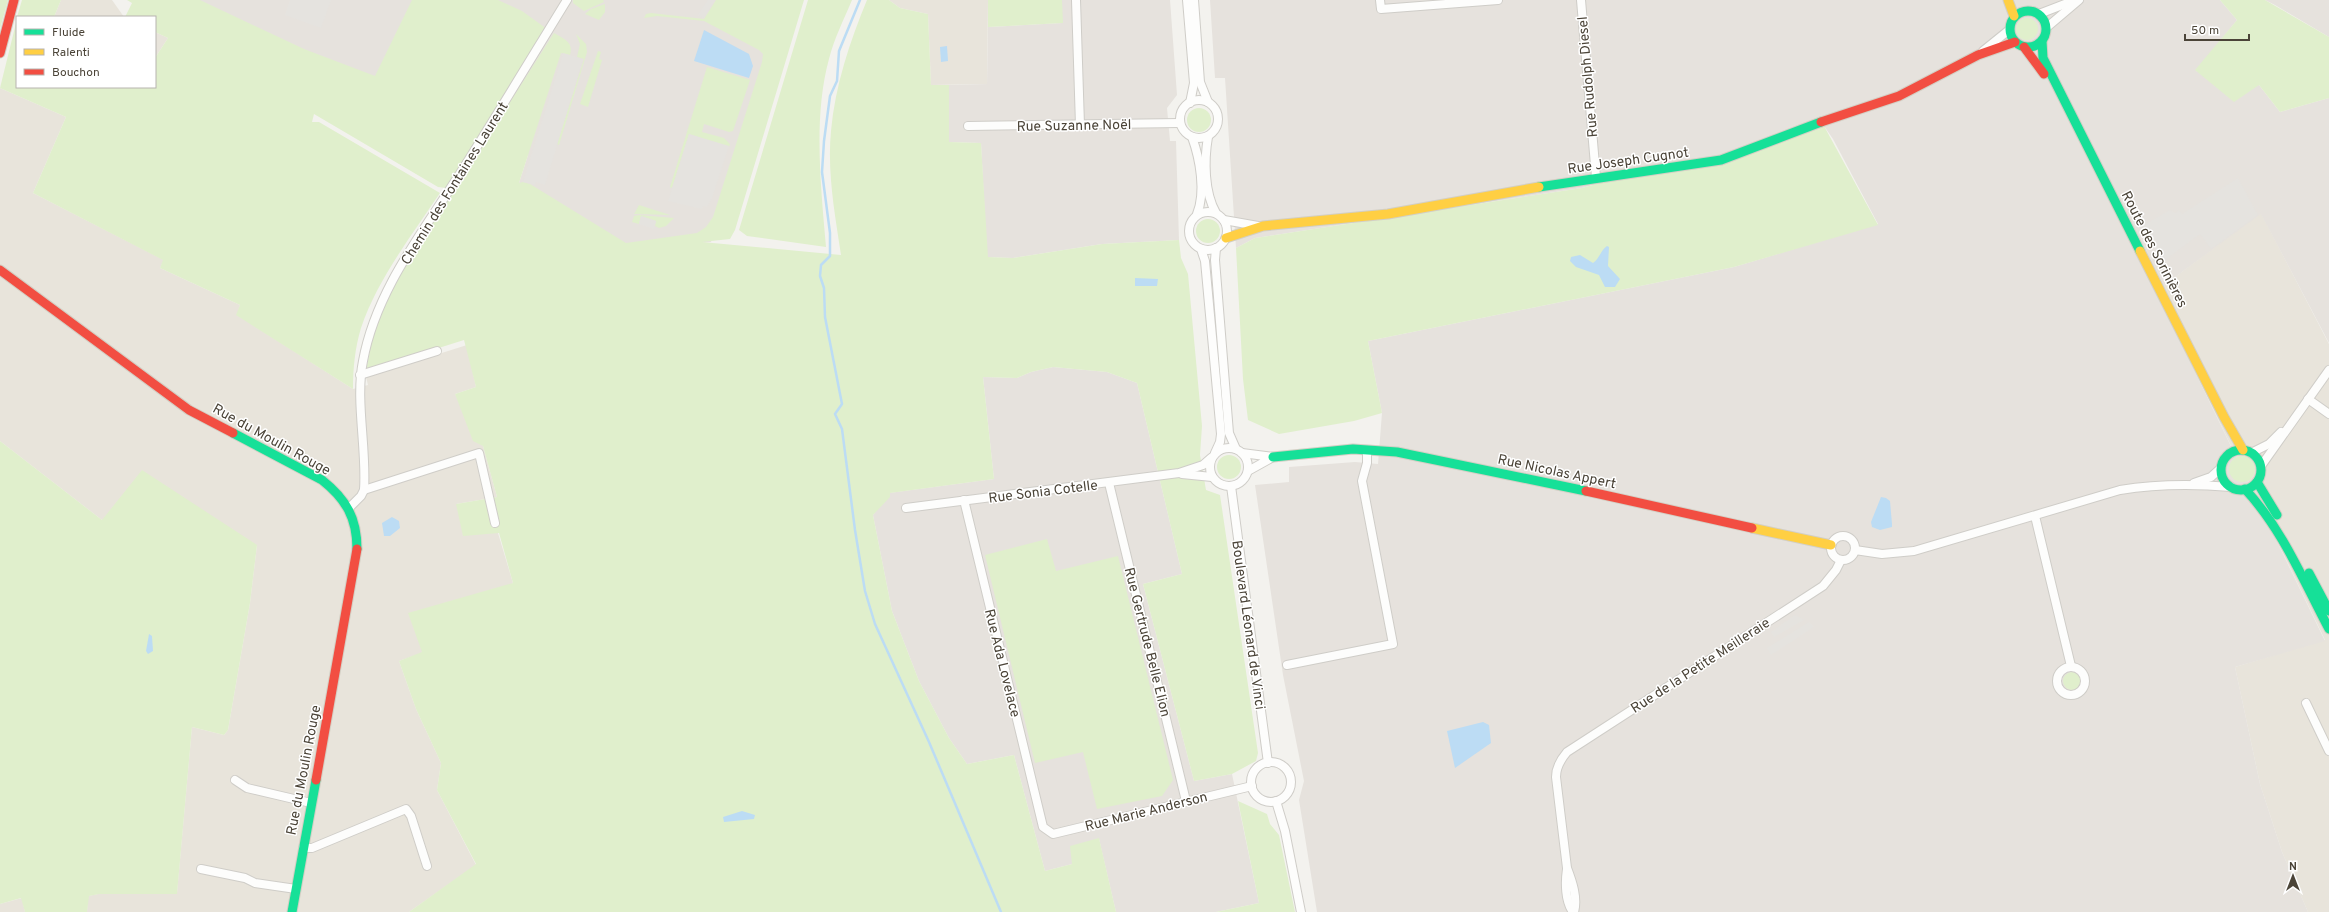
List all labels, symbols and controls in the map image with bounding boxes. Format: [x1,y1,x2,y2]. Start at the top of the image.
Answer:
legend [16,16,156,88]
street label: Rue Rudolph Diesel [1575,16,1602,138]
scale bar [2185,16,2249,42]
text: 50 m [2191,23,2219,39]
text: Fluide [52,25,85,41]
text: Ralenti [52,45,90,61]
text: Bouchon [52,65,100,81]
street label: Chemin des Fontaines Laurent [398,99,513,268]
street label: Rue Suzanne Noël [1016,117,1132,136]
street label: Rue Joseph Cugnot [1567,145,1690,178]
street label: Route des Sorinières [2117,189,2190,311]
street label: Rue du Moulin Rouge [209,401,333,480]
street label: Rue Nicolas Appert [1496,452,1617,493]
street label: Rue Sonia Cotelle [988,477,1099,508]
street label: Boulevard Léonard de Vinci [1227,539,1268,711]
street label: Rue Gertrude Belle Elion [1120,566,1173,719]
street label: Rue Ada Lovelace [980,607,1023,719]
street label: Rue de la Petite Meilleraie [1628,615,1774,718]
street label: Rue du Moulin Rouge [284,704,325,837]
street label: Rue Marie Anderson [1083,789,1209,836]
north arrow [2273,856,2313,896]
text: N [2289,860,2297,874]

